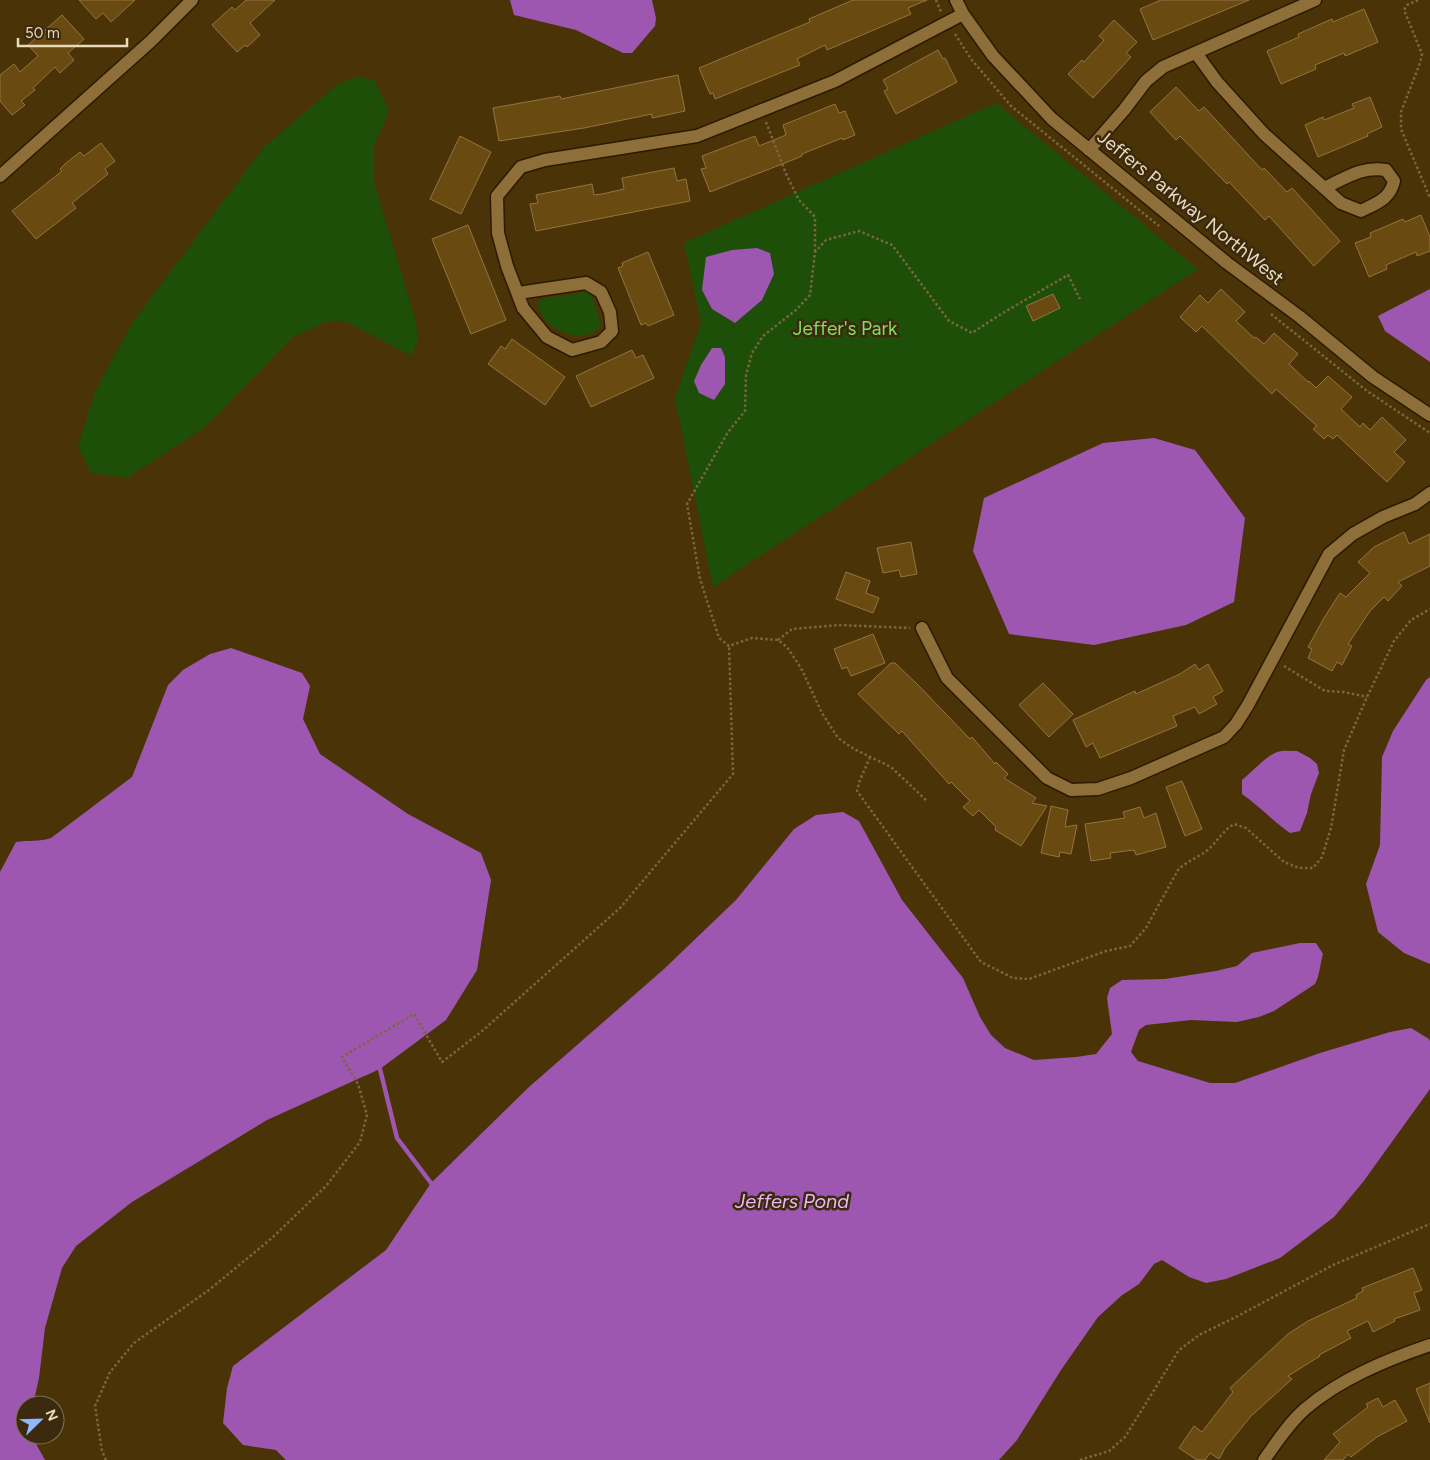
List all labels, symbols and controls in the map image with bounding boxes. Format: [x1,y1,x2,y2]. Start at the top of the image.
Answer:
scale bar [18,15,126,47]
text: 50 m [25,24,60,42]
street label: Jeffers Parkway NorthWest [1093,125,1289,290]
park label: Jeffer's Park [793,317,898,340]
water label: Jeffers Pond [734,1189,849,1213]
north arrow [15,1395,65,1445]
text: N [42,1407,61,1423]

